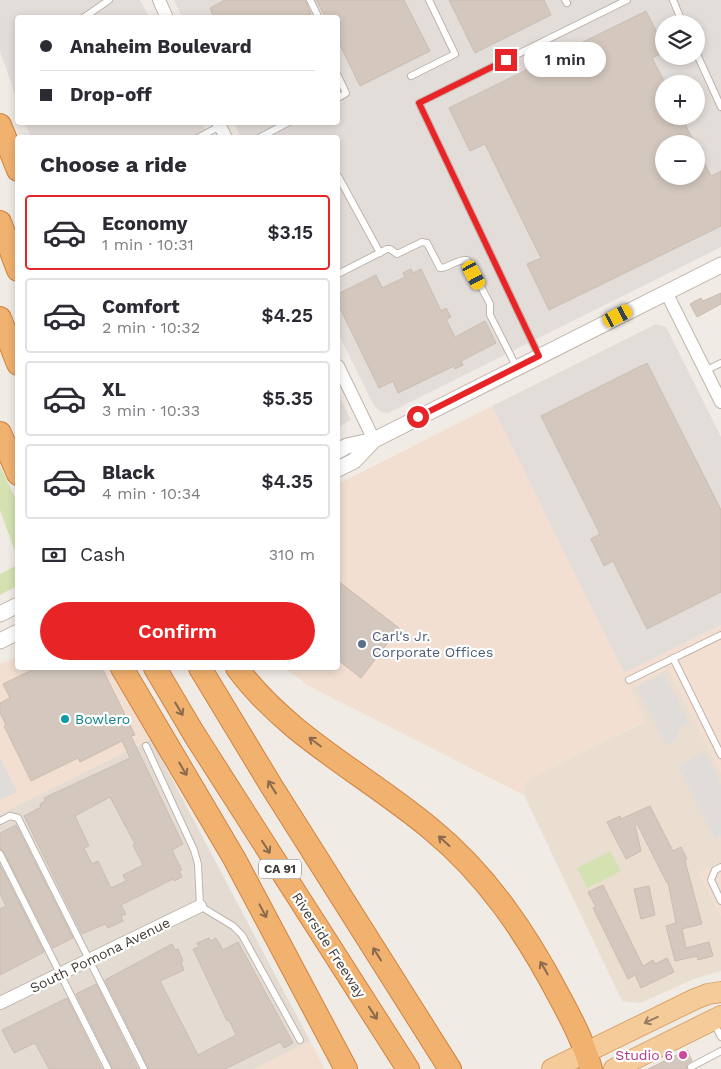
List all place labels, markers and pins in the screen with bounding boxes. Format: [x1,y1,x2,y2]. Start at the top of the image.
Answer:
place label: Carl's Jr. Corporate Offices [372,628,493,660]
marker: Carl's Jr. Corporate Offices [356,638,368,650]
place label: Bowlero [75,711,130,727]
marker: Bowlero [59,713,71,725]
place label: Studio 6 [615,1047,673,1063]
marker: Studio 6 [677,1049,689,1061]

